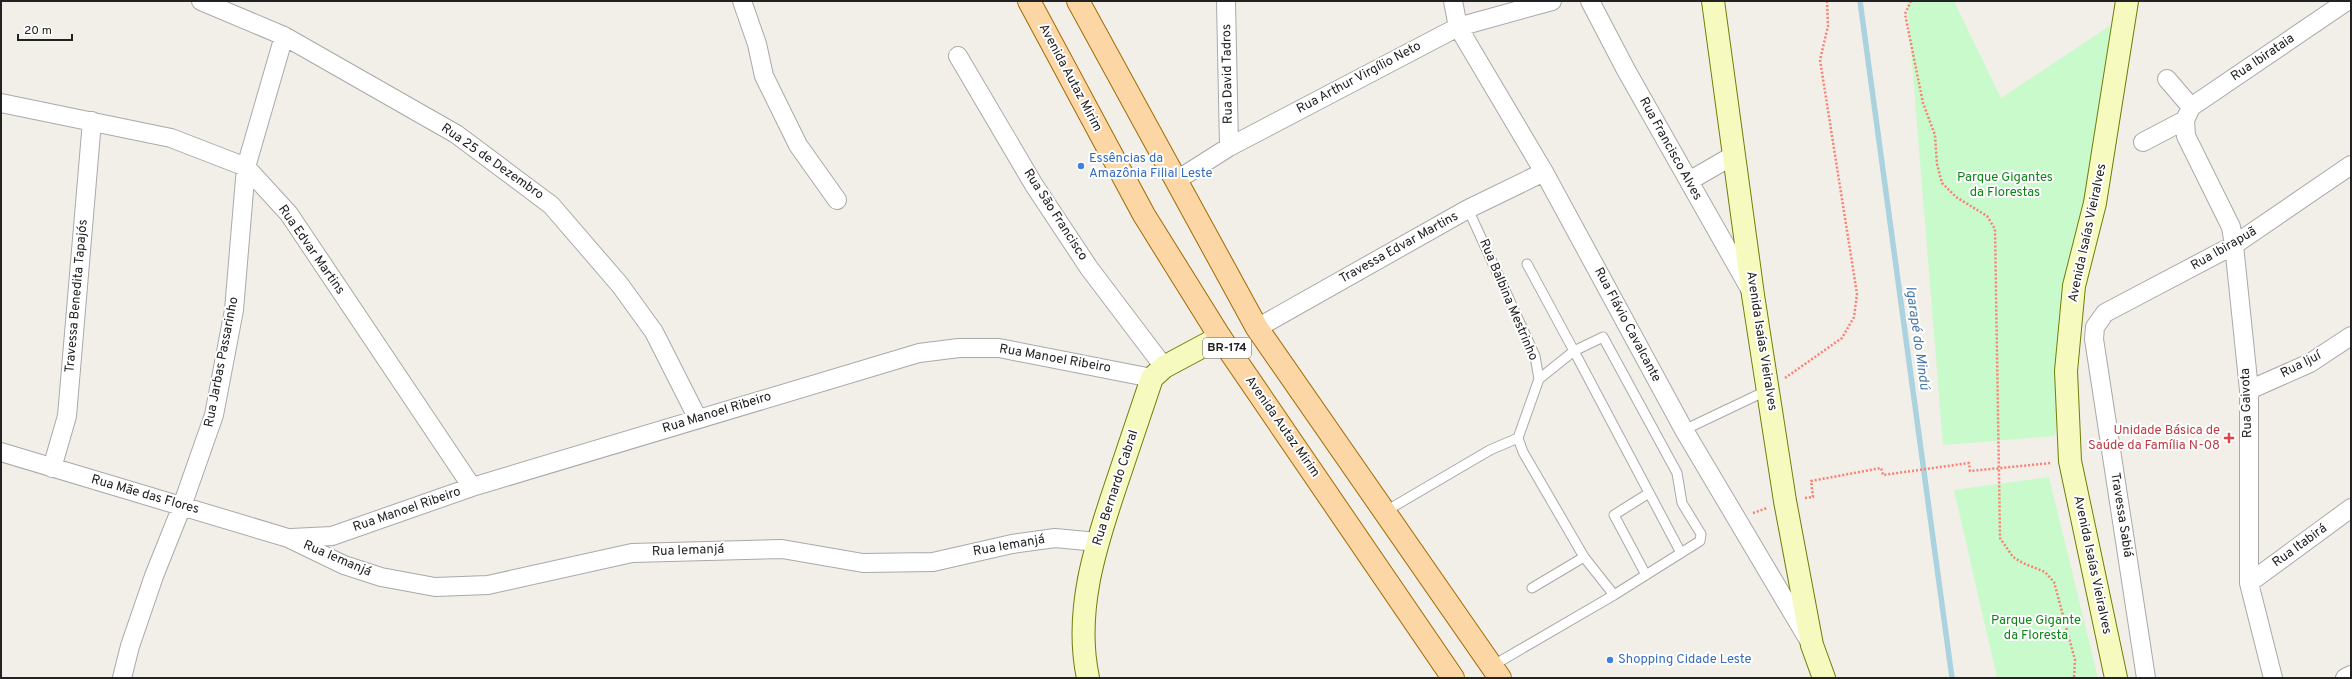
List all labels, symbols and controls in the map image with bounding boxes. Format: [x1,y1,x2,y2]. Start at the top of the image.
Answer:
scale bar [18,16,72,42]
street label: Avenida Autaz Mirim [1035,21,1105,135]
text: 20 m [24,23,52,39]
street label: Rua David Tadros [1219,24,1237,124]
street label: Rua Ibirataia [2228,31,2298,85]
street label: Rua Arthur Virgílio Neto [1294,38,1424,118]
street label: Rua Francisco Alves [1635,95,1705,203]
street label: Rua 25 de Dezembro [438,121,546,203]
place label: Essências da Amazônia Filial Leste [1089,151,1213,182]
marker: Essências da Amazônia Filial Leste [1076,161,1086,171]
street label: Avenida Isaías Vieiralves [2065,162,2111,304]
street label: Rua São Francisco [1019,166,1091,264]
park label: Parque Gigantes da Florestas [1957,170,2053,201]
street label: Rua Edvar Martins [274,202,348,298]
street label: Travessa Edvar Martins [1337,209,1461,287]
street label: Travessa Benedita Tapajós [62,219,92,373]
street label: Rua Ibirapuã [2188,224,2260,274]
street label: Rua Balbina Mestrinho [1475,237,1541,363]
street label: Rua Flávio Cavalcante [1590,265,1664,385]
street label: Avenida Isaías Vieiralves [1742,270,1780,412]
water label: Igarapé do Mindú [1901,285,1933,392]
street label: Rua Jarbas Passarinho [201,295,243,429]
road number: BR-174 [1203,338,1251,358]
street label: Rua Manoel Ribeiro [998,341,1112,377]
street label: Rua Ijuí [2278,347,2325,382]
street label: Rua Gaivota [2238,368,2256,438]
street label: Avenida Autaz Mirim [1241,373,1323,481]
street label: Rua Manoel Ribeiro [661,389,773,437]
place label: Unidade Básica de Saúde da Família N-08 [2088,423,2220,454]
street label: Rua Bernardo Cabral [1090,428,1142,548]
marker: Unidade Básica de Saúde da Família N-08 [2223,432,2235,444]
street label: Rua Mãe das Flores [89,472,201,518]
street label: Travessa Sabiá [2106,472,2136,559]
street label: Rua Manoel Ribeiro [351,484,463,536]
street label: Avenida Isaías Vieiralves [2069,494,2115,636]
street label: Rua Itabirá [2270,521,2331,571]
street label: Rua Iemanjá [972,532,1046,560]
street label: Rua Iemanjá [300,537,374,581]
street label: Rua Iemanjá [651,542,725,560]
park label: Parque Gigante da Floresta [1991,613,2081,644]
place label: Shopping Cidade Leste [1618,652,1752,668]
marker: Shopping Cidade Leste [1605,655,1615,665]

